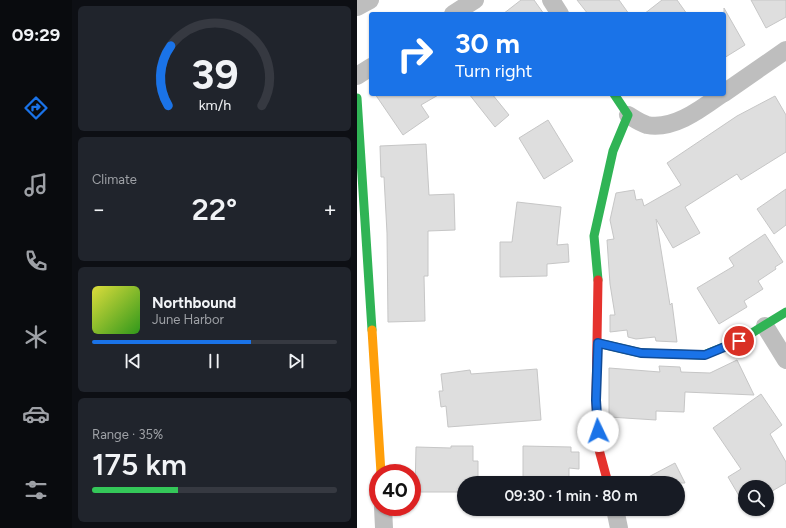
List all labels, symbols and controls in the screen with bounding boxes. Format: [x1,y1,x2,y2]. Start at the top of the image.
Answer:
text: 09:29 [12,24,60,46]
text: 30 m [455,26,520,60]
icon: right [389,28,441,80]
text: 39 [191,49,238,99]
text: Turn right [455,60,532,82]
icon: directions [22,94,50,122]
text: km/h [198,96,231,114]
icon: music [22,171,50,199]
text: Climate [92,172,137,187]
text: 22° [192,191,237,228]
text: − [92,196,106,223]
text: + [323,196,337,223]
icon: phone [22,247,50,275]
text: Northbound [152,294,236,312]
text: June Harbor [152,312,224,327]
icon: climate [22,323,50,351]
pin [722,324,756,358]
icon: arrive [728,330,750,352]
icon: previous [122,350,144,372]
icon: pause [203,350,225,372]
icon: next [285,350,307,372]
icon: car [22,400,50,428]
position arrow [577,410,619,452]
text: Range · 35% [92,427,163,442]
text: 175 km [92,446,187,483]
speed limit sign: 40 [369,464,421,516]
icon: filters [22,476,50,504]
map controls [738,480,774,516]
button: search [738,480,774,516]
text: 09:30 · 1 min · 80 m [504,487,638,505]

